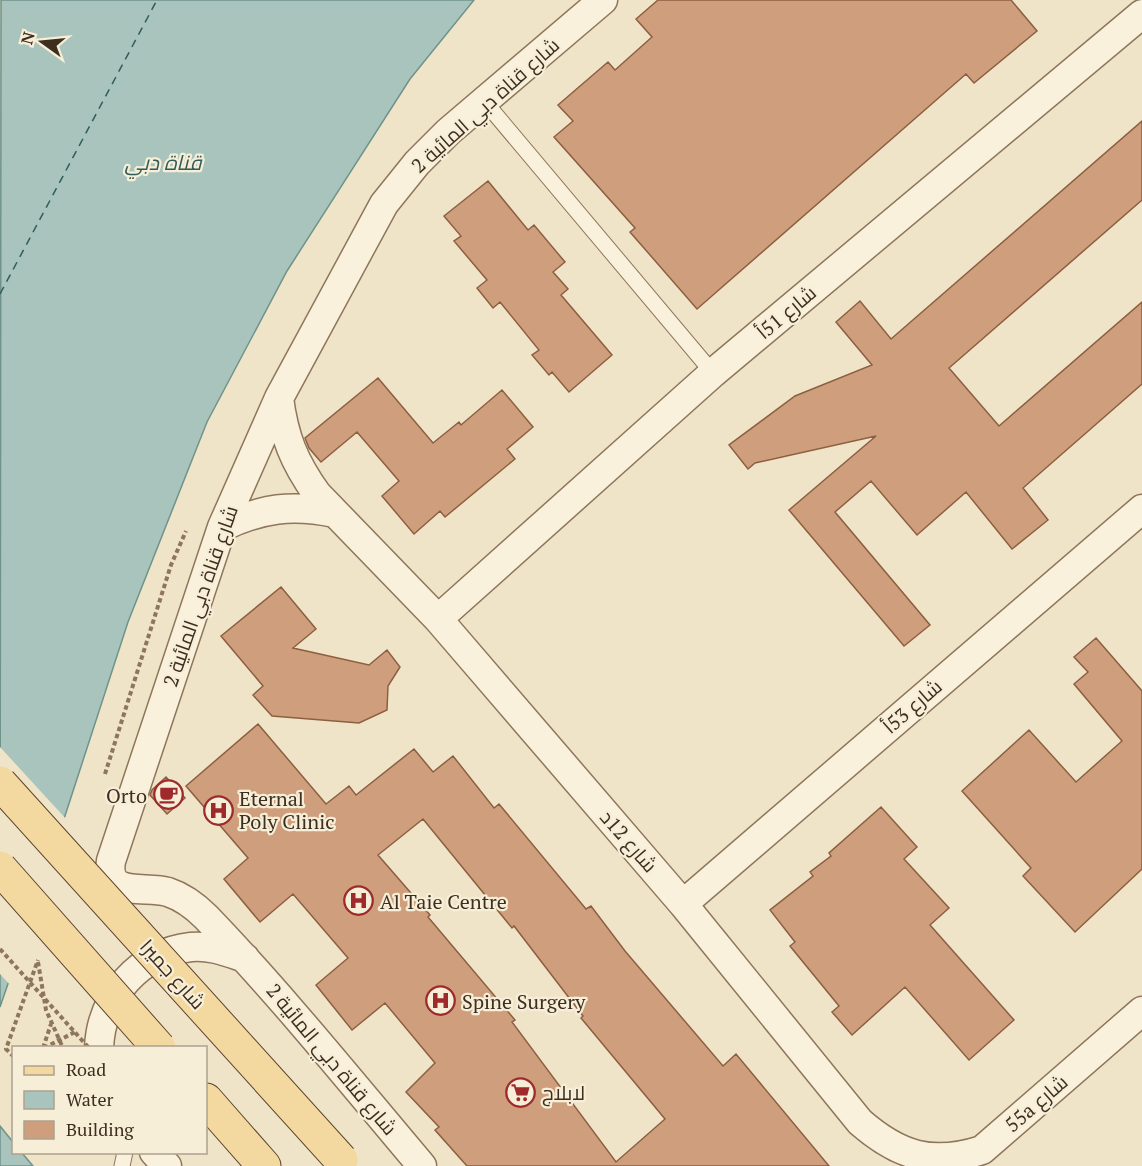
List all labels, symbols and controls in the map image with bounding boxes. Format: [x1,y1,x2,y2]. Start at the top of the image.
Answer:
north arrow [12,12,72,72]
text: N [15,29,40,47]
street label: شارع قناة دبي المائية 2 [405,31,567,181]
water label: قناة دبي [125,148,203,180]
street label: شارع 51أ [750,279,822,346]
street label: شارع قناة دبي المائية 2 [156,502,247,691]
street label: شارع 53أ [877,673,948,740]
cafe icon: Orto [152,779,184,811]
place label: Orto [106,782,147,809]
place label: Eternal Poly Clinic [239,785,335,835]
hospital icon: Eternal Poly Clinic [202,794,234,826]
street label: شارع 12د [594,804,664,879]
hospital icon: Al Taie Centre [343,885,375,917]
place label: Al Taie Centre [380,888,507,915]
street label: شارع جميرا [134,933,212,1015]
street label: شارع قناة دبي المائية 2 [258,977,403,1142]
hospital icon: Spine Surgery [425,985,457,1017]
place label: Spine Surgery [462,988,586,1015]
legend [12,1046,207,1154]
text: Road [66,1057,106,1081]
street label: 55a شارع [999,1068,1074,1139]
supermarket icon: لابلاج [505,1076,537,1108]
place label: لابلاج [542,1079,585,1107]
text: Water [66,1087,113,1111]
text: Building [66,1117,134,1141]

